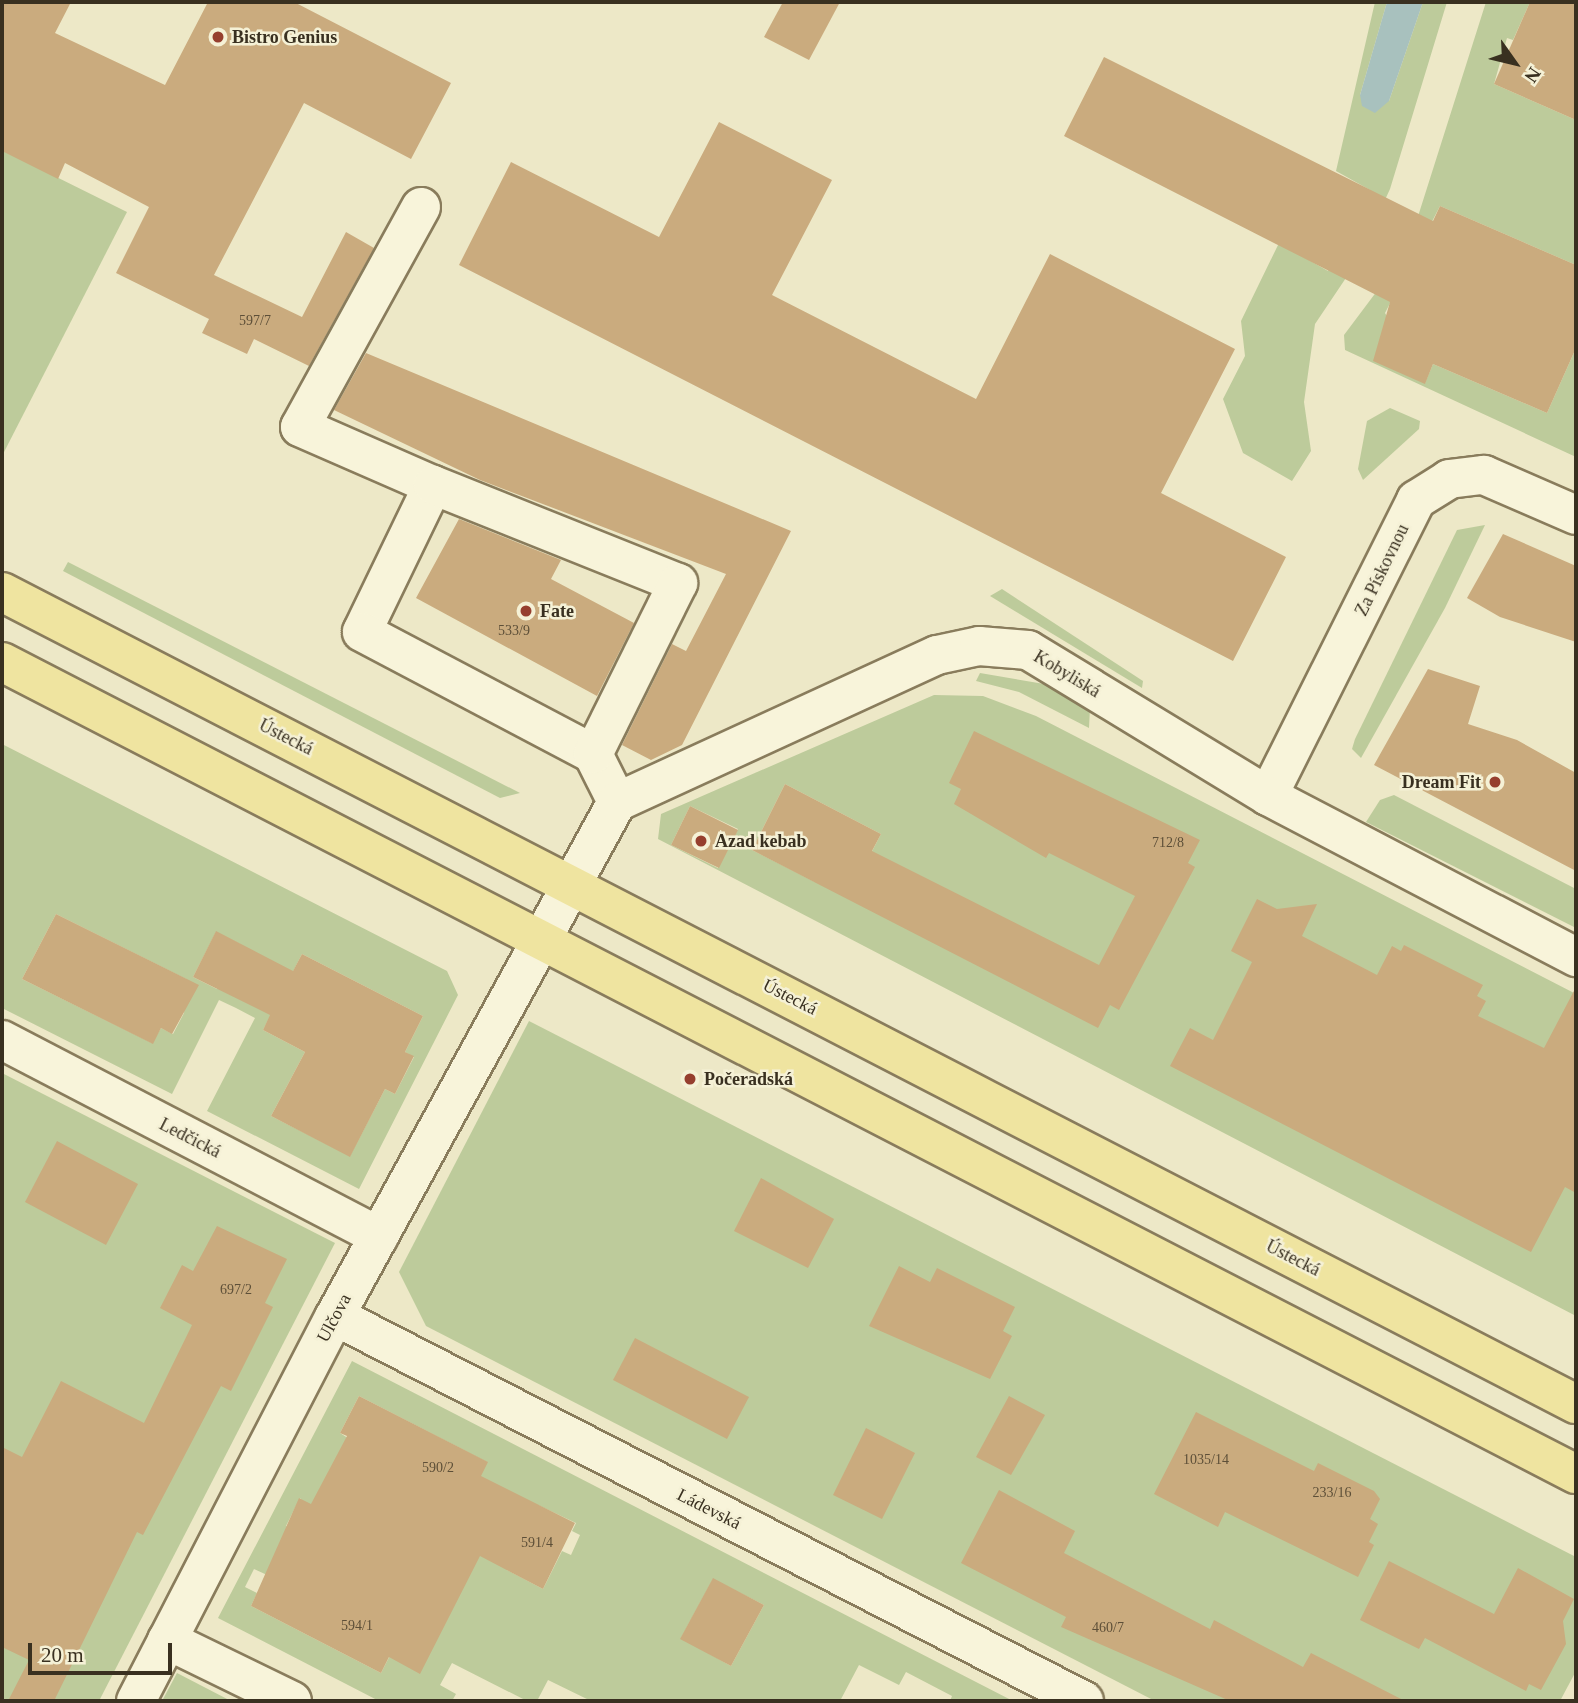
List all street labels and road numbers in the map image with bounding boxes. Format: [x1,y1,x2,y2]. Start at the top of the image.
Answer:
street label: Za Pískovnou [1350,521,1414,619]
street label: Kobyliská [1030,646,1104,702]
street label: Ústecká [255,714,317,760]
street label: Ústecká [759,974,821,1020]
street label: Ledčická [156,1113,224,1163]
street label: Ústecká [1262,1235,1324,1281]
street label: Ulčova [312,1290,356,1346]
street label: Ládevská [673,1484,745,1534]

